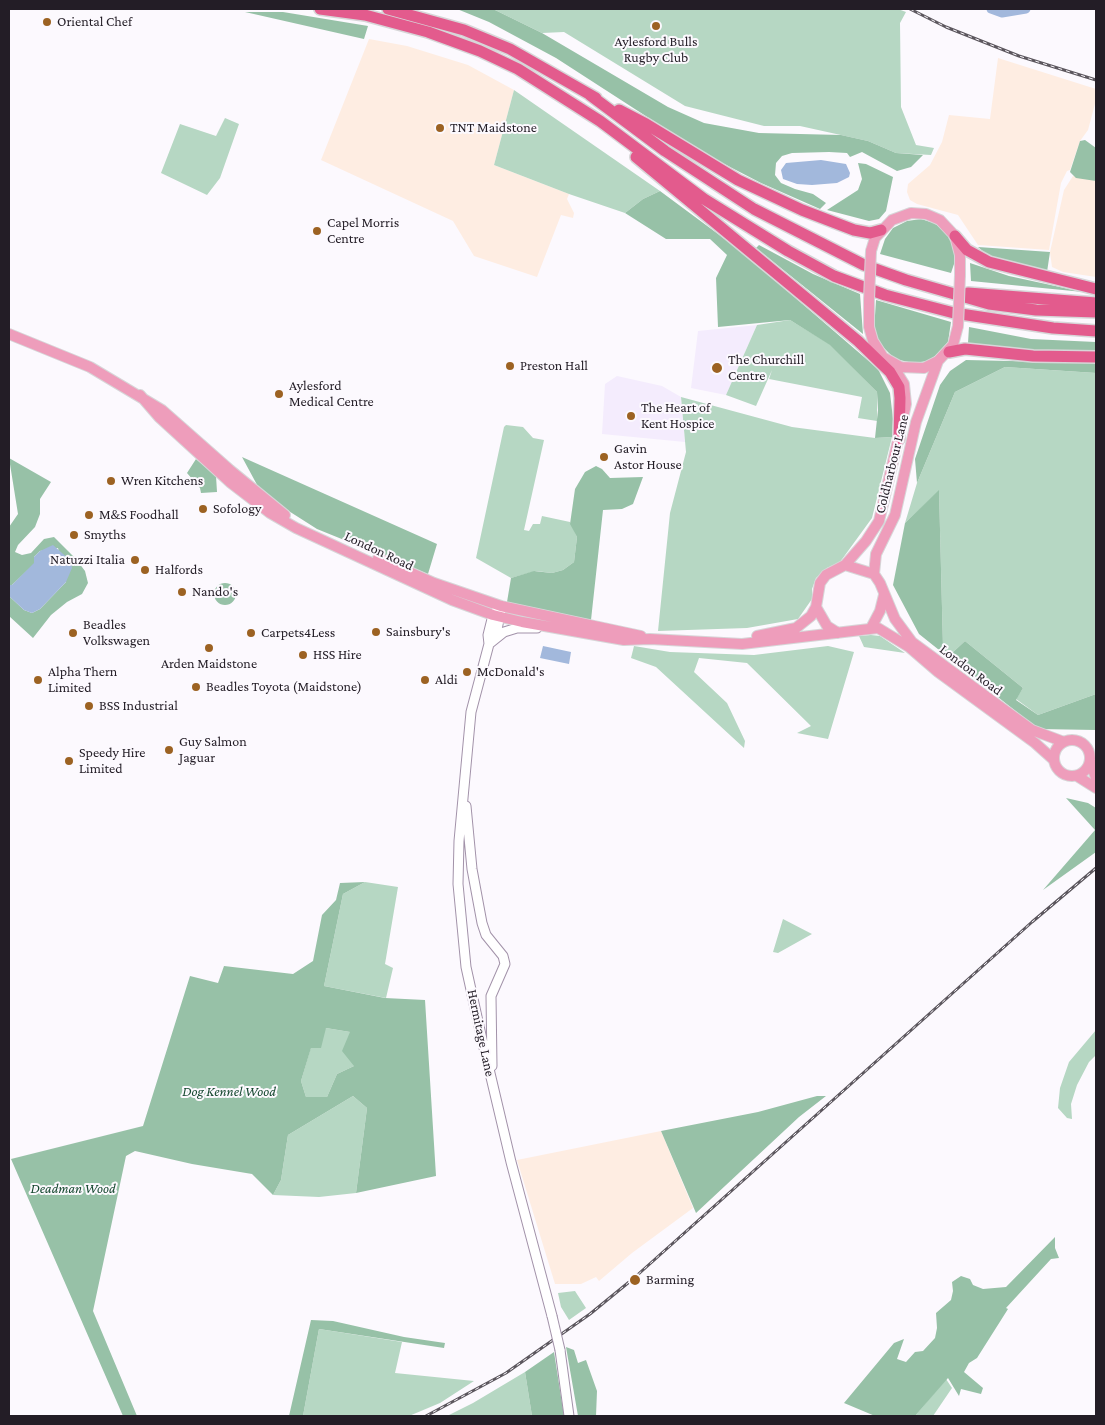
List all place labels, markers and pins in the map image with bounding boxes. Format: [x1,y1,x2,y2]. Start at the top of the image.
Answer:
place label: Oriental Chef [57,14,132,30]
marker: Oriental Chef [41,16,53,28]
marker: Aylesford Bulls Rugby Club [650,20,662,32]
place label: Aylesford Bulls Rugby Club [614,34,698,66]
place label: TNT Maidstone [450,120,537,136]
marker: TNT Maidstone [434,122,446,134]
place label: Capel Morris Centre [327,215,399,248]
marker: Capel Morris Centre [311,225,323,237]
place label: The Churchill Centre [728,352,804,384]
place label: Preston Hall [520,358,588,374]
marker: Preston Hall [504,360,516,372]
marker: The Churchill Centre [710,361,724,375]
place label: Aylesford Medical Centre [289,378,374,411]
marker: Aylesford Medical Centre [273,388,285,400]
place label: The Heart of Kent Hospice [641,400,714,432]
marker: The Heart of Kent Hospice [625,410,637,422]
place label: Gavin Astor House [614,441,682,474]
marker: Gavin Astor House [598,451,610,463]
place label: Wren Kitchens [121,473,203,489]
marker: Wren Kitchens [105,475,117,487]
place label: Sofology [213,501,261,517]
marker: Sofology [197,503,209,515]
place label: M&S Foodhall [99,507,179,523]
marker: M&S Foodhall [83,509,95,521]
place label: Smyths [84,527,126,543]
marker: Smyths [68,529,80,541]
place label: Natuzzi Italia [50,552,125,568]
marker: Natuzzi Italia [129,554,141,566]
place label: Halfords [155,562,203,578]
marker: Halfords [139,564,151,576]
place label: Nando's [192,584,238,600]
marker: Nando's [176,586,188,598]
place label: Beadles Volkswagen [83,617,150,650]
place label: Sainsbury's [386,624,450,640]
place label: Carpets4Less [261,625,335,641]
marker: Sainsbury's [370,626,382,638]
marker: Beadles Volkswagen [67,627,79,639]
marker: Carpets4Less [245,627,257,639]
marker: Arden Maidstone [203,642,215,654]
place label: HSS Hire [313,647,362,663]
marker: HSS Hire [297,649,309,661]
place label: Arden Maidstone [161,656,257,672]
place label: Alpha Thern Limited [48,664,117,696]
place label: McDonald's [477,664,544,680]
marker: McDonald's [461,666,473,678]
place label: Aldi [435,672,458,688]
marker: Alpha Thern Limited [32,674,44,686]
marker: Aldi [419,674,431,686]
place label: Beadles Toyota (Maidstone) [206,679,362,695]
marker: Beadles Toyota (Maidstone) [190,681,202,693]
place label: BSS Industrial [99,698,178,714]
marker: BSS Industrial [83,700,95,712]
place label: Guy Salmon Jaguar [179,734,247,766]
marker: Guy Salmon Jaguar [163,744,175,756]
place label: Speedy Hire Limited [79,745,145,778]
marker: Speedy Hire Limited [63,755,75,767]
place label: Barming [646,1272,694,1288]
marker: Barming [628,1273,642,1287]

